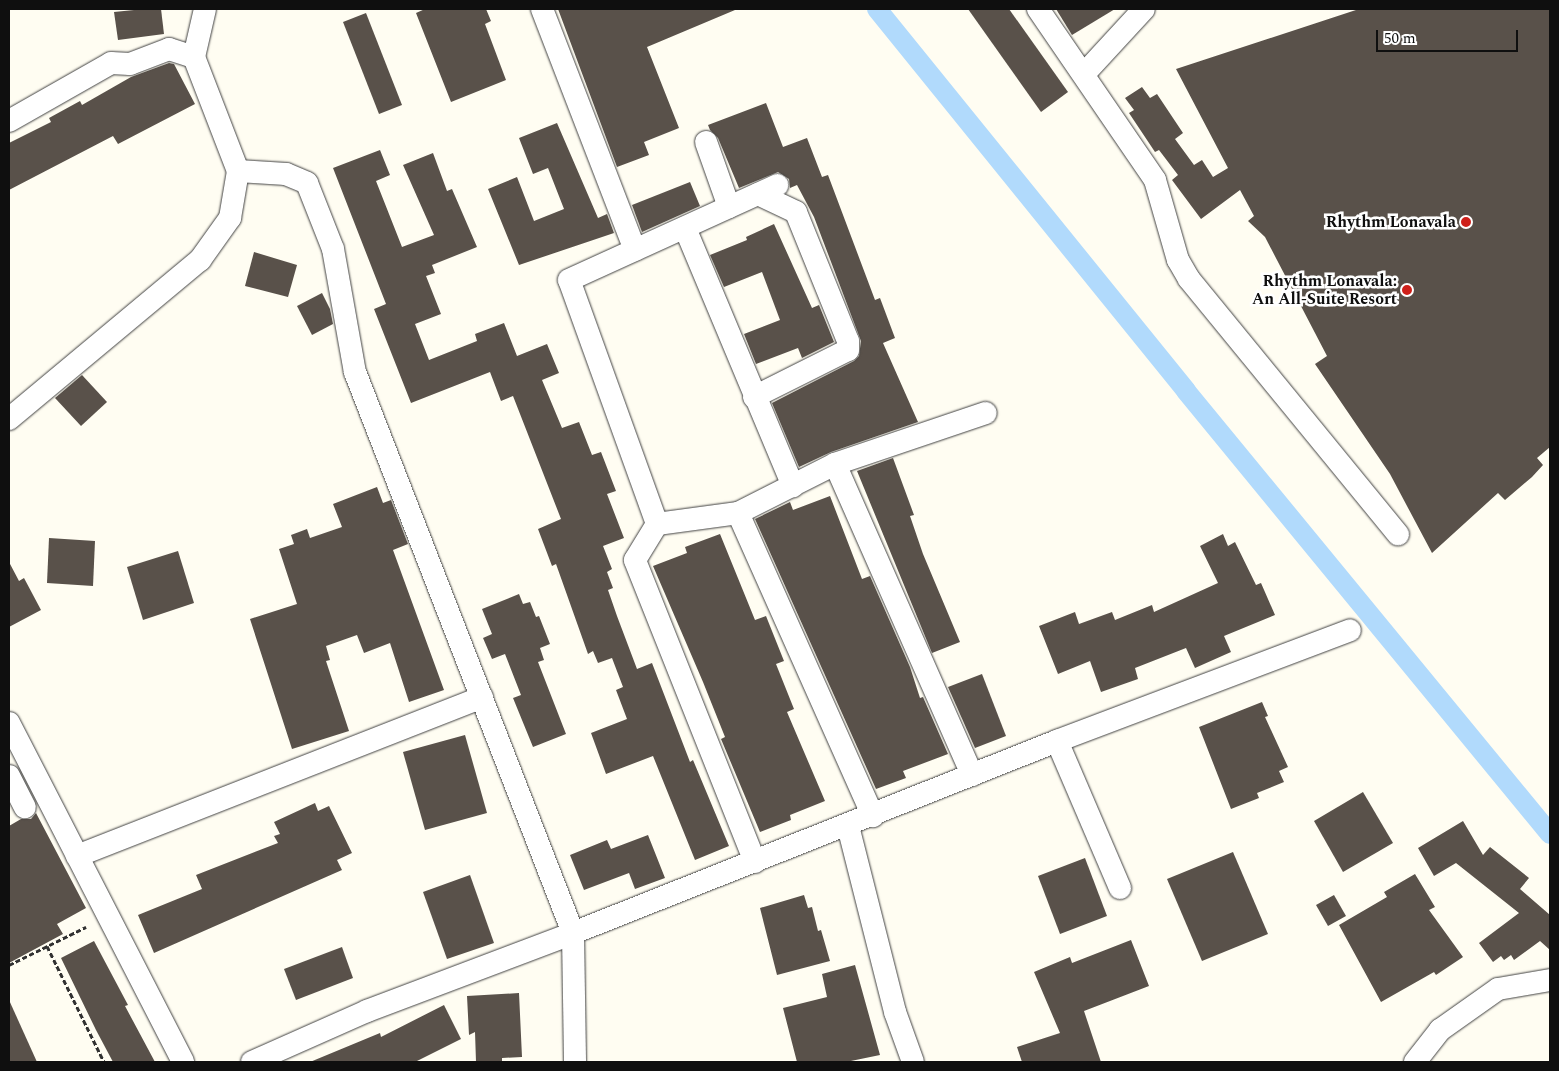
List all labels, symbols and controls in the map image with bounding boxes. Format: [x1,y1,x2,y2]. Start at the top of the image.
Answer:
scale bar [1379,20,1522,52]
text: 50 m [1384,27,1416,50]
place label: Rhythm Lonavala [1326,212,1456,232]
marker: Rhythm Lonavala [1460,216,1472,228]
place label: Rhythm Lonavala: An All-Suite Resort [1252,271,1397,309]
marker: Rhythm Lonavala: An All-Suite Resort [1401,284,1413,296]

